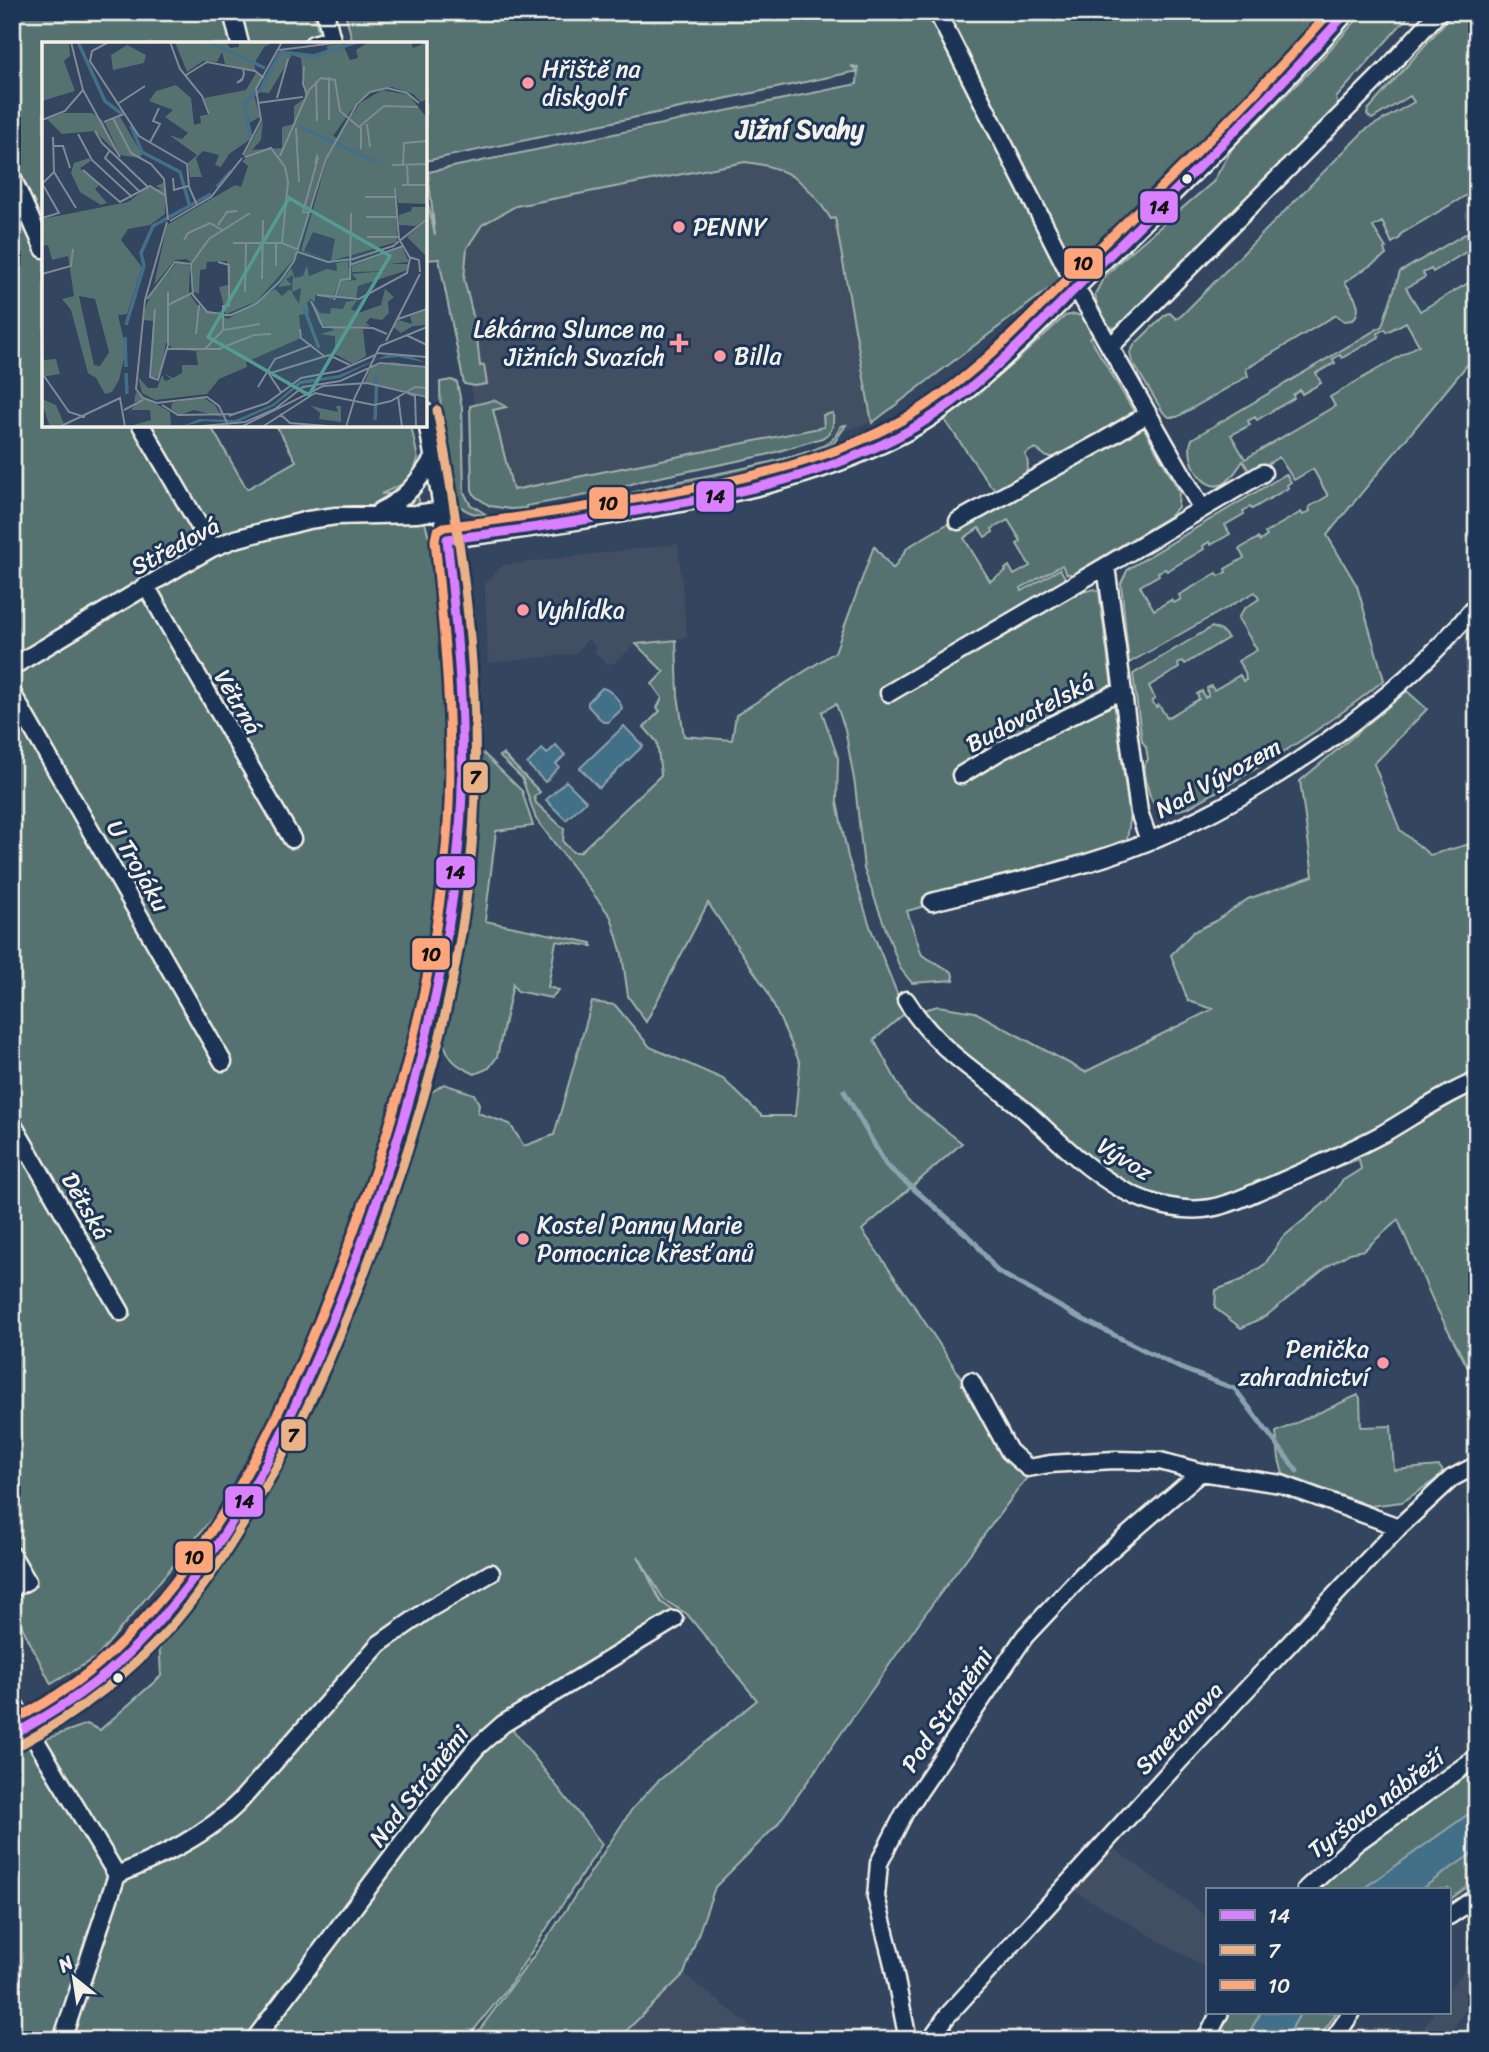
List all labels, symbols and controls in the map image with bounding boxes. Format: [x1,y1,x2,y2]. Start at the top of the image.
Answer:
inset map [42,42,427,427]
place label: Hřiště na diskgolf [542,48,641,118]
marker: Hřiště na diskgolf [520,75,536,91]
district label: Jižní Svahy [734,106,865,152]
unlabelled marker [1180,172,1194,186]
line badge: 14 [1139,190,1179,224]
text: 14 [1149,191,1169,224]
place label: PENNY [693,206,768,248]
marker: PENNY [671,219,687,235]
line badge: 10 [1063,247,1104,280]
text: 10 [1073,247,1093,280]
place label: Lékárna Slunce na Jižních Svazích [473,308,665,378]
marker: Lékárna Slunce na Jižních Svazích [671,335,687,351]
place label: Billa [734,335,782,377]
marker: Billa [712,348,728,364]
line badge: 14 [695,480,735,513]
text: 14 [705,480,725,513]
line badge: 10 [588,486,629,520]
text: 10 [598,487,618,520]
street label: Středová [123,505,227,587]
place label: Vyhlídka [537,589,625,631]
marker: Vyhlídka [515,602,531,618]
street label: Větrná [202,661,274,743]
street label: Budovatelská [958,661,1102,765]
street label: Nad Vývozem [1147,726,1289,830]
line badge: 7 [462,761,489,794]
text: 7 [470,761,483,794]
street label: U Trojáku [95,812,181,920]
line badge: 14 [435,855,476,889]
text: 14 [445,856,465,889]
line badge: 10 [411,937,451,971]
text: 10 [421,938,441,971]
street label: Vývoz [1089,1125,1162,1193]
street label: Dětská [50,1164,122,1248]
place label: Kostel Panny Marie Pomocnice křesťanů [537,1204,754,1274]
marker: Kostel Panny Marie Pomocnice křesťanů [515,1231,531,1247]
place label: Penička zahradnictví [1238,1328,1372,1398]
marker: Penička zahradnictví [1375,1355,1391,1371]
line badge: 7 [280,1418,307,1452]
text: 7 [288,1419,301,1452]
line badge: 14 [224,1485,264,1518]
text: 14 [234,1485,254,1518]
line badge: 10 [174,1540,214,1574]
text: 10 [184,1541,204,1574]
street label: Pod Stráněmi [889,1638,1005,1781]
unlabelled marker [111,1671,125,1685]
street label: Smetanova [1124,1671,1234,1785]
street label: Nad Stráněmi [358,1715,481,1856]
street label: Tyršovo nábřeží [1298,1736,1457,1870]
legend [1206,1888,1450,2014]
text: 14 [1268,1897,1290,1935]
text: 7 [1268,1932,1282,1970]
north arrow [38,1944,108,2014]
text: N [51,1946,80,1982]
text: 10 [1268,1967,1290,2005]

